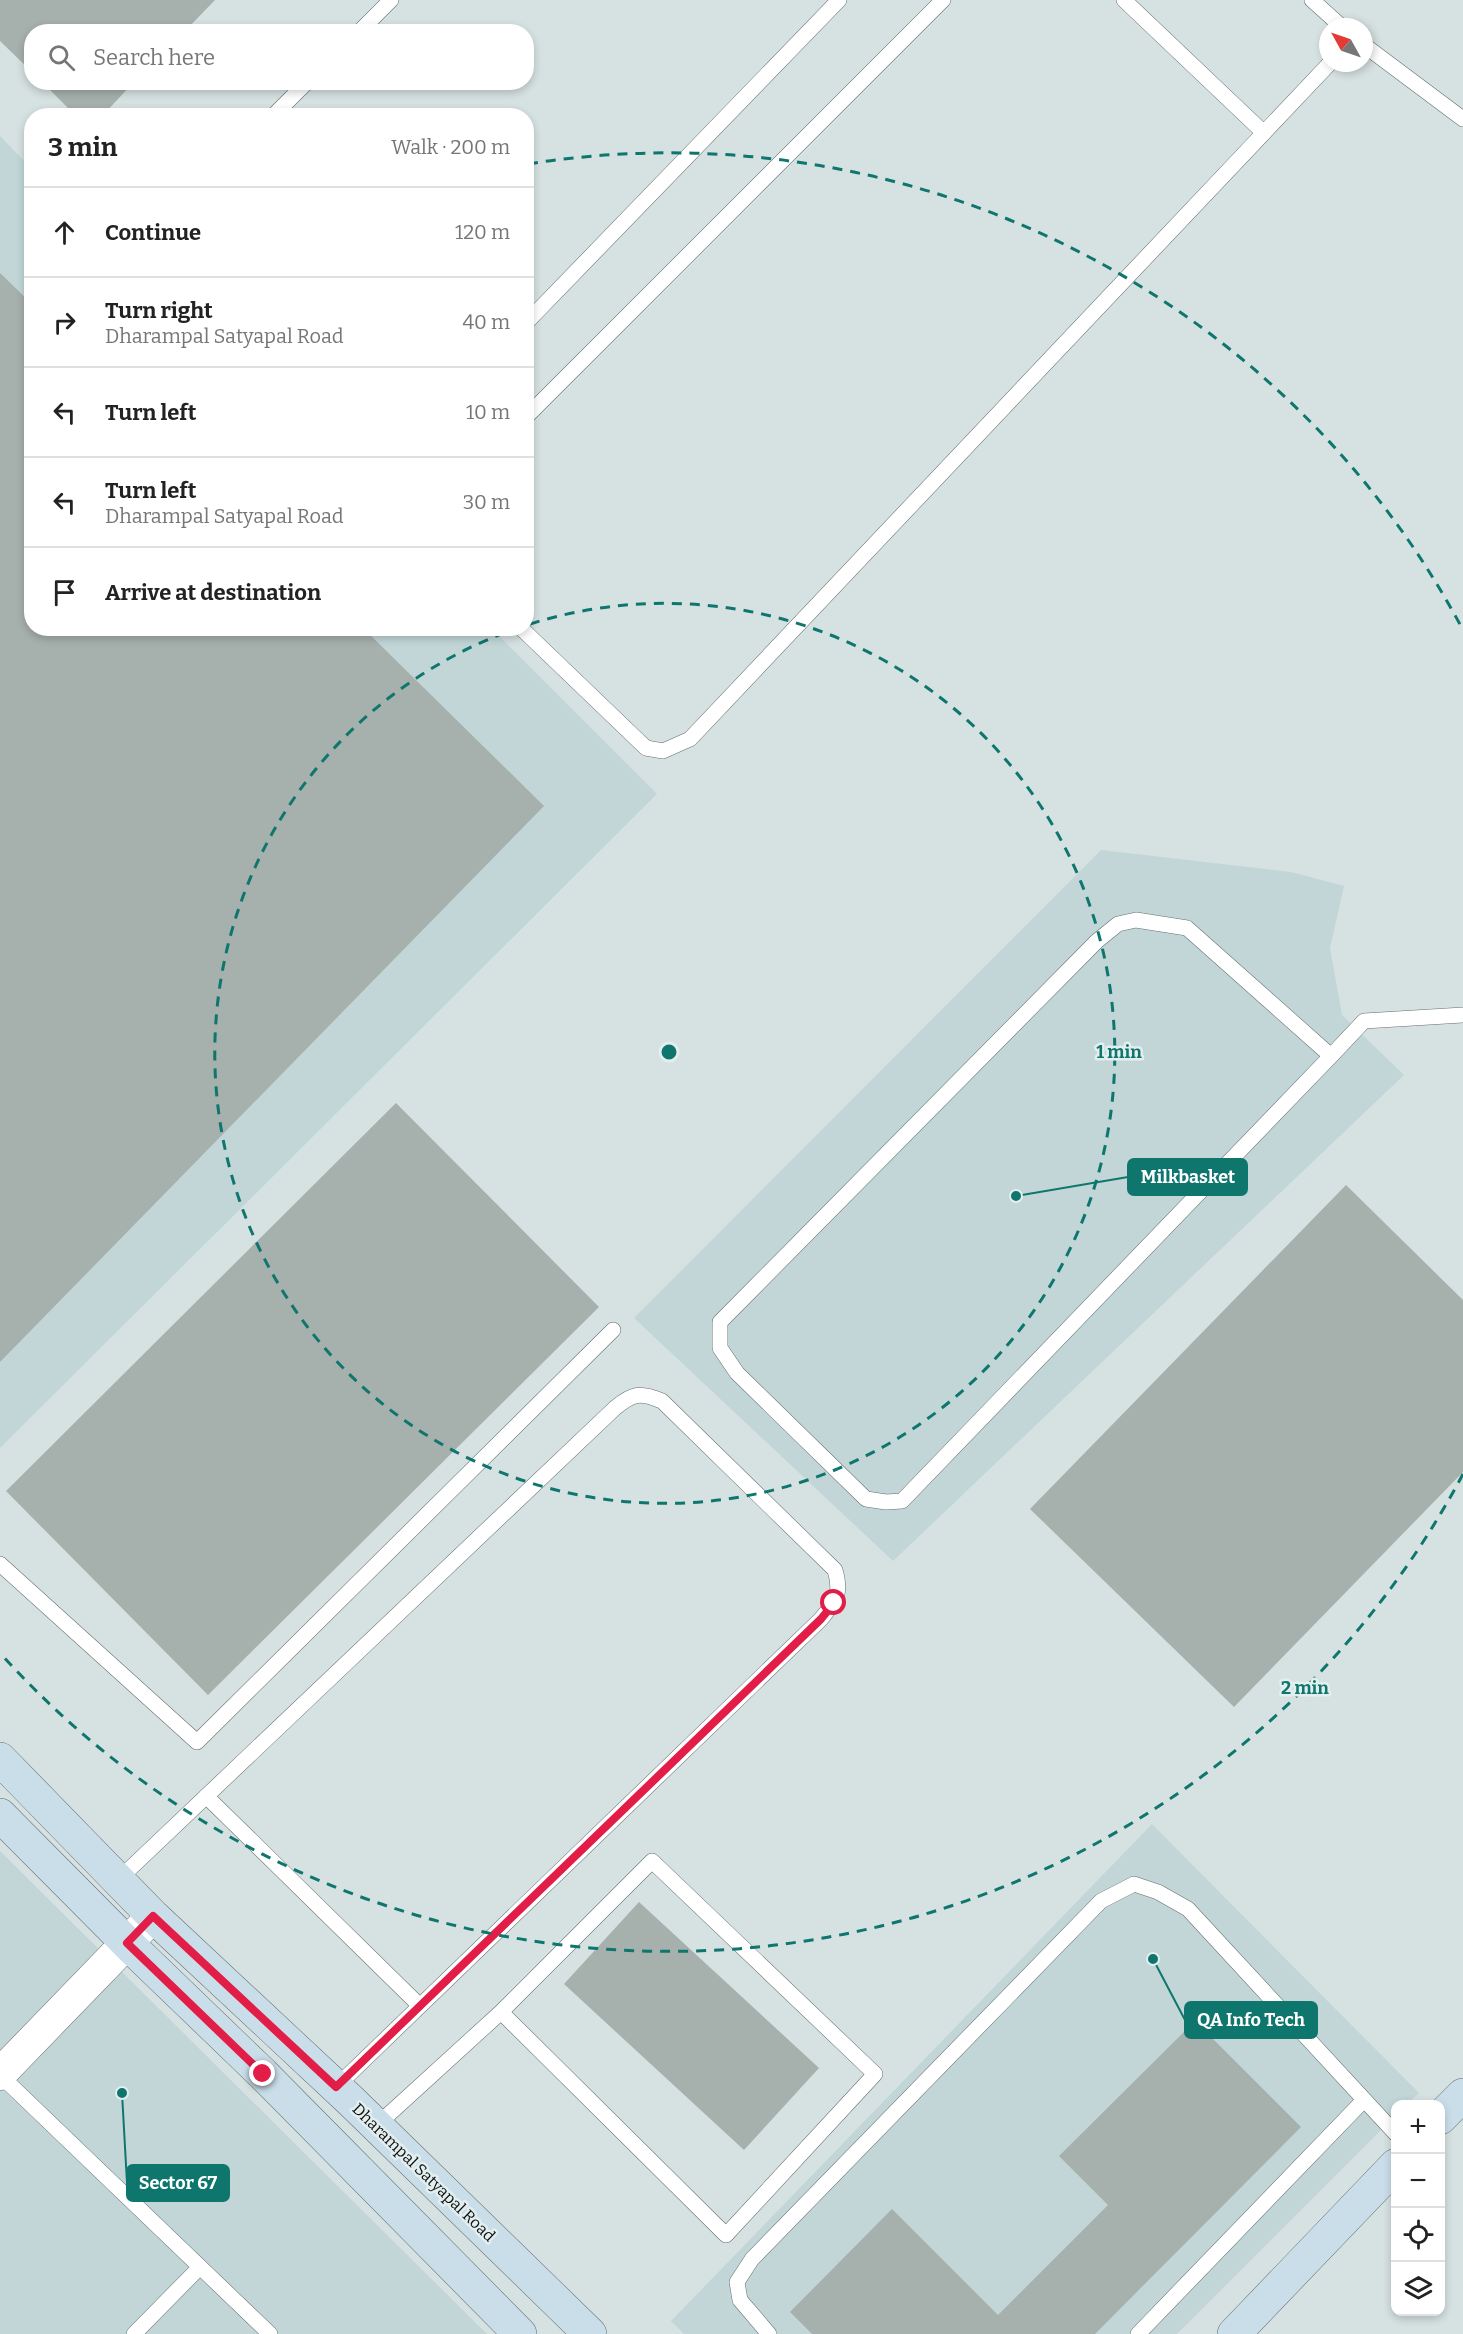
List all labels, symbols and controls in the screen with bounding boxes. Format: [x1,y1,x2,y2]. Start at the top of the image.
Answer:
north arrow [1319,18,1373,72]
search box [24,24,534,90]
icon: search [45,41,78,74]
text: Search here [93,44,215,71]
text: 3 min [48,132,117,163]
text: Walk · 200 m [391,135,510,159]
icon: ahead [48,216,81,249]
text: Continue [105,219,201,246]
text: 120 m [455,220,510,244]
text: Turn right [105,297,213,324]
icon: right [48,306,81,339]
text: 40 m [462,310,510,334]
text: Dharampal Satyapal Road [105,324,344,348]
icon: left [48,396,81,429]
text: Turn left [105,399,197,426]
text: 10 m [466,400,510,424]
text: Turn left [105,477,197,504]
icon: left [48,486,81,519]
text: 30 m [463,490,510,514]
text: Dharampal Satyapal Road [105,504,344,528]
icon: arrive [48,576,81,609]
text: Arrive at destination [105,579,321,606]
text: 1 min [1096,1041,1142,1063]
centre of rings [659,1042,679,1062]
callout: Milkbasket [1128,1159,1247,1195]
text: Milkbasket [1141,1166,1235,1188]
route start [820,1589,846,1615]
text: 2 min [1281,1677,1329,1699]
callout: QA Info Tech [1185,2002,1317,2038]
text: QA Info Tech [1197,2009,1306,2031]
route end [249,2060,275,2086]
street label: Dharampal Satyapal Road [348,2099,499,2246]
map controls [1391,2100,1445,2316]
button: + [1391,2100,1445,2154]
button: − [1391,2154,1445,2208]
callout: Sector 67 [127,2165,229,2201]
text: Sector 67 [139,2172,218,2194]
button: locate [1391,2208,1445,2262]
button: layers [1391,2262,1445,2316]

